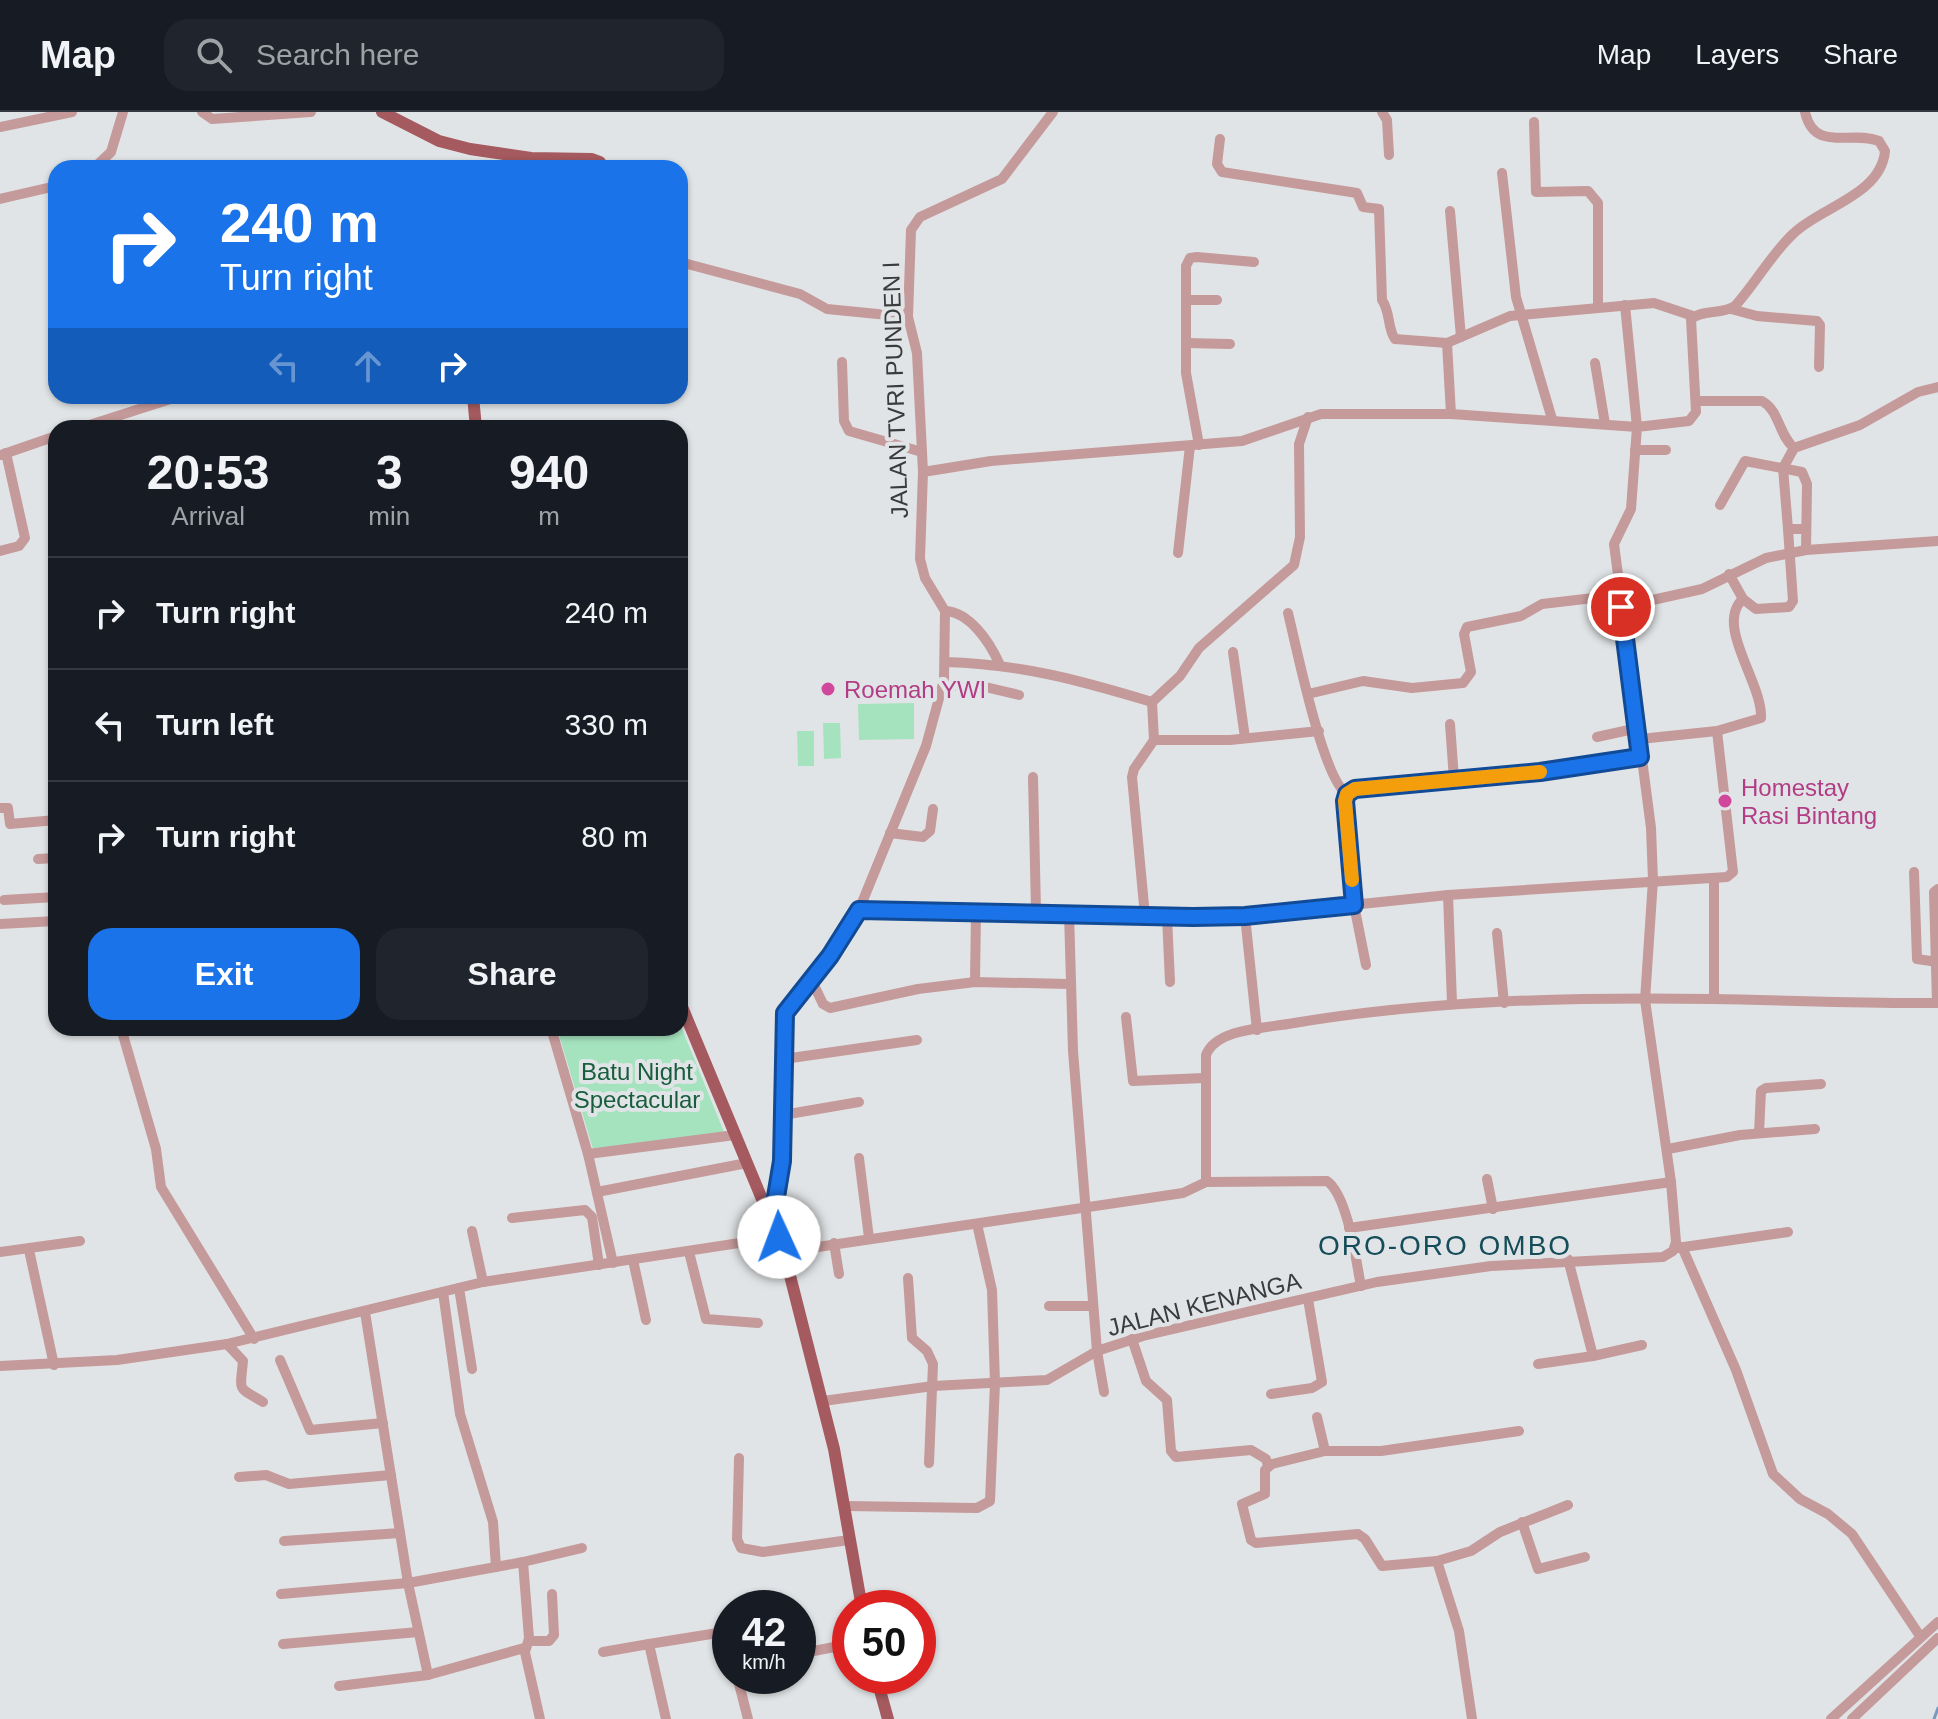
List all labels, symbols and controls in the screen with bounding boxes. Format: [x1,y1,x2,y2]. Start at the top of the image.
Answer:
search box [164,19,724,91]
icon: search [192,33,236,77]
text: Map [40,34,116,76]
text: Search here [256,38,419,71]
text: Map [1597,39,1651,70]
text: Layers [1695,39,1779,70]
text: Share [1823,39,1898,70]
text: 240 m [220,191,379,254]
icon: right [88,192,192,296]
text: Turn right [220,257,373,298]
street label: JALAN TVRI PUNDEN I [877,261,913,519]
icon: left [262,344,306,388]
icon: ahead [346,344,390,388]
icon: right [430,344,474,388]
text: 20:53 [147,446,270,499]
text: 3 [376,446,403,499]
text: 940 [509,446,589,499]
text: Arrival [171,501,245,531]
text: min [368,501,410,531]
text: m [538,501,560,531]
pin [1587,573,1655,641]
icon: arrive [1599,585,1643,629]
icon: right [88,591,132,635]
text: Turn right [156,596,295,629]
text: 240 m [565,596,648,629]
place label: Roemah YWI [844,676,986,703]
marker: Roemah YWI [819,680,837,698]
icon: left [88,703,132,747]
text: Turn left [156,708,274,741]
text: 330 m [565,708,648,741]
place label: Homestay Rasi Bintang [1741,774,1877,829]
marker: Homestay Rasi Bintang [1716,792,1734,810]
icon: right [88,815,132,859]
text: Turn right [156,820,295,853]
text: 80 m [581,820,648,853]
button: Exit [88,928,360,1020]
button: Share [376,928,648,1020]
park label: Batu Night Spectacular [574,1058,700,1113]
position arrow [737,1195,821,1279]
district label: ORO-ORO OMBO [1318,1230,1572,1261]
street label: JALAN KENANGA [1104,1267,1304,1341]
speed limit sign: 50 [832,1590,936,1694]
text: 42 [742,1610,786,1654]
text: km/h [742,1651,786,1673]

